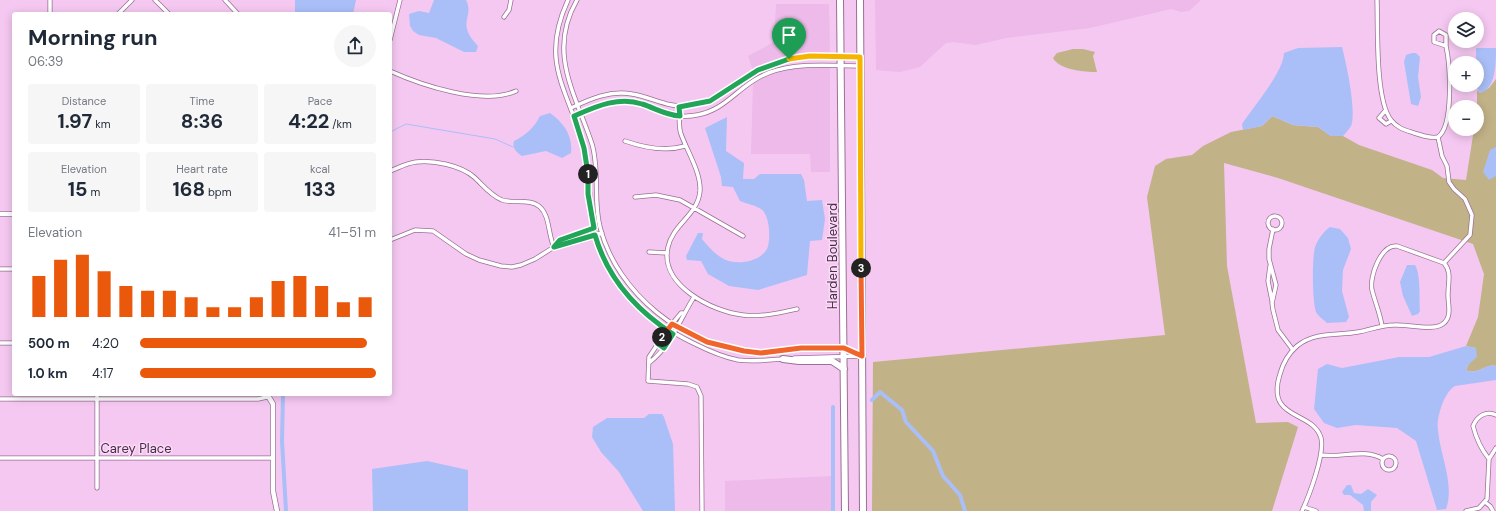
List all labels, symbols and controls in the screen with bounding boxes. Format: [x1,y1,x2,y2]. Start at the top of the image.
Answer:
map controls [1448,12,1484,136]
button: layers [1448,12,1484,48]
pin [772,18,806,59]
text: Morning run [28,23,158,52]
icon: arrive [778,24,800,46]
button: share [334,25,376,67]
text: 06:39 [28,53,63,70]
button: + [1448,56,1484,92]
text: Distance [62,94,106,108]
text: Time [190,94,214,108]
text: Pace [308,94,332,108]
button: − [1448,100,1484,136]
text: 1.97 [57,108,92,134]
text: 8:36 [181,108,223,134]
text: 4:22 [288,108,329,134]
text: km [92,117,111,131]
text: /km [329,117,352,131]
text: Elevation [61,162,107,176]
text: Heart rate [176,162,228,176]
text: kcal [310,162,330,176]
pin: 1 [578,164,598,184]
text: 1 [586,167,590,181]
text: 15 [68,176,88,202]
text: 168 [172,176,205,202]
text: 133 [304,176,336,202]
text: m [88,185,100,199]
text: bpm [205,185,232,199]
street label: Harden Boulevard [824,203,841,309]
text: Elevation [28,224,82,241]
text: 41–51 m [328,224,376,241]
pin: 3 [851,258,871,278]
text: 3 [858,261,864,275]
pin: 2 [652,327,672,347]
text: 2 [659,330,665,344]
text: 500 m [28,335,70,352]
text: 4:20 [92,335,119,352]
text: 1.0 km [28,365,67,382]
text: 4:17 [92,365,114,382]
street label: Carey Place [100,440,172,457]

